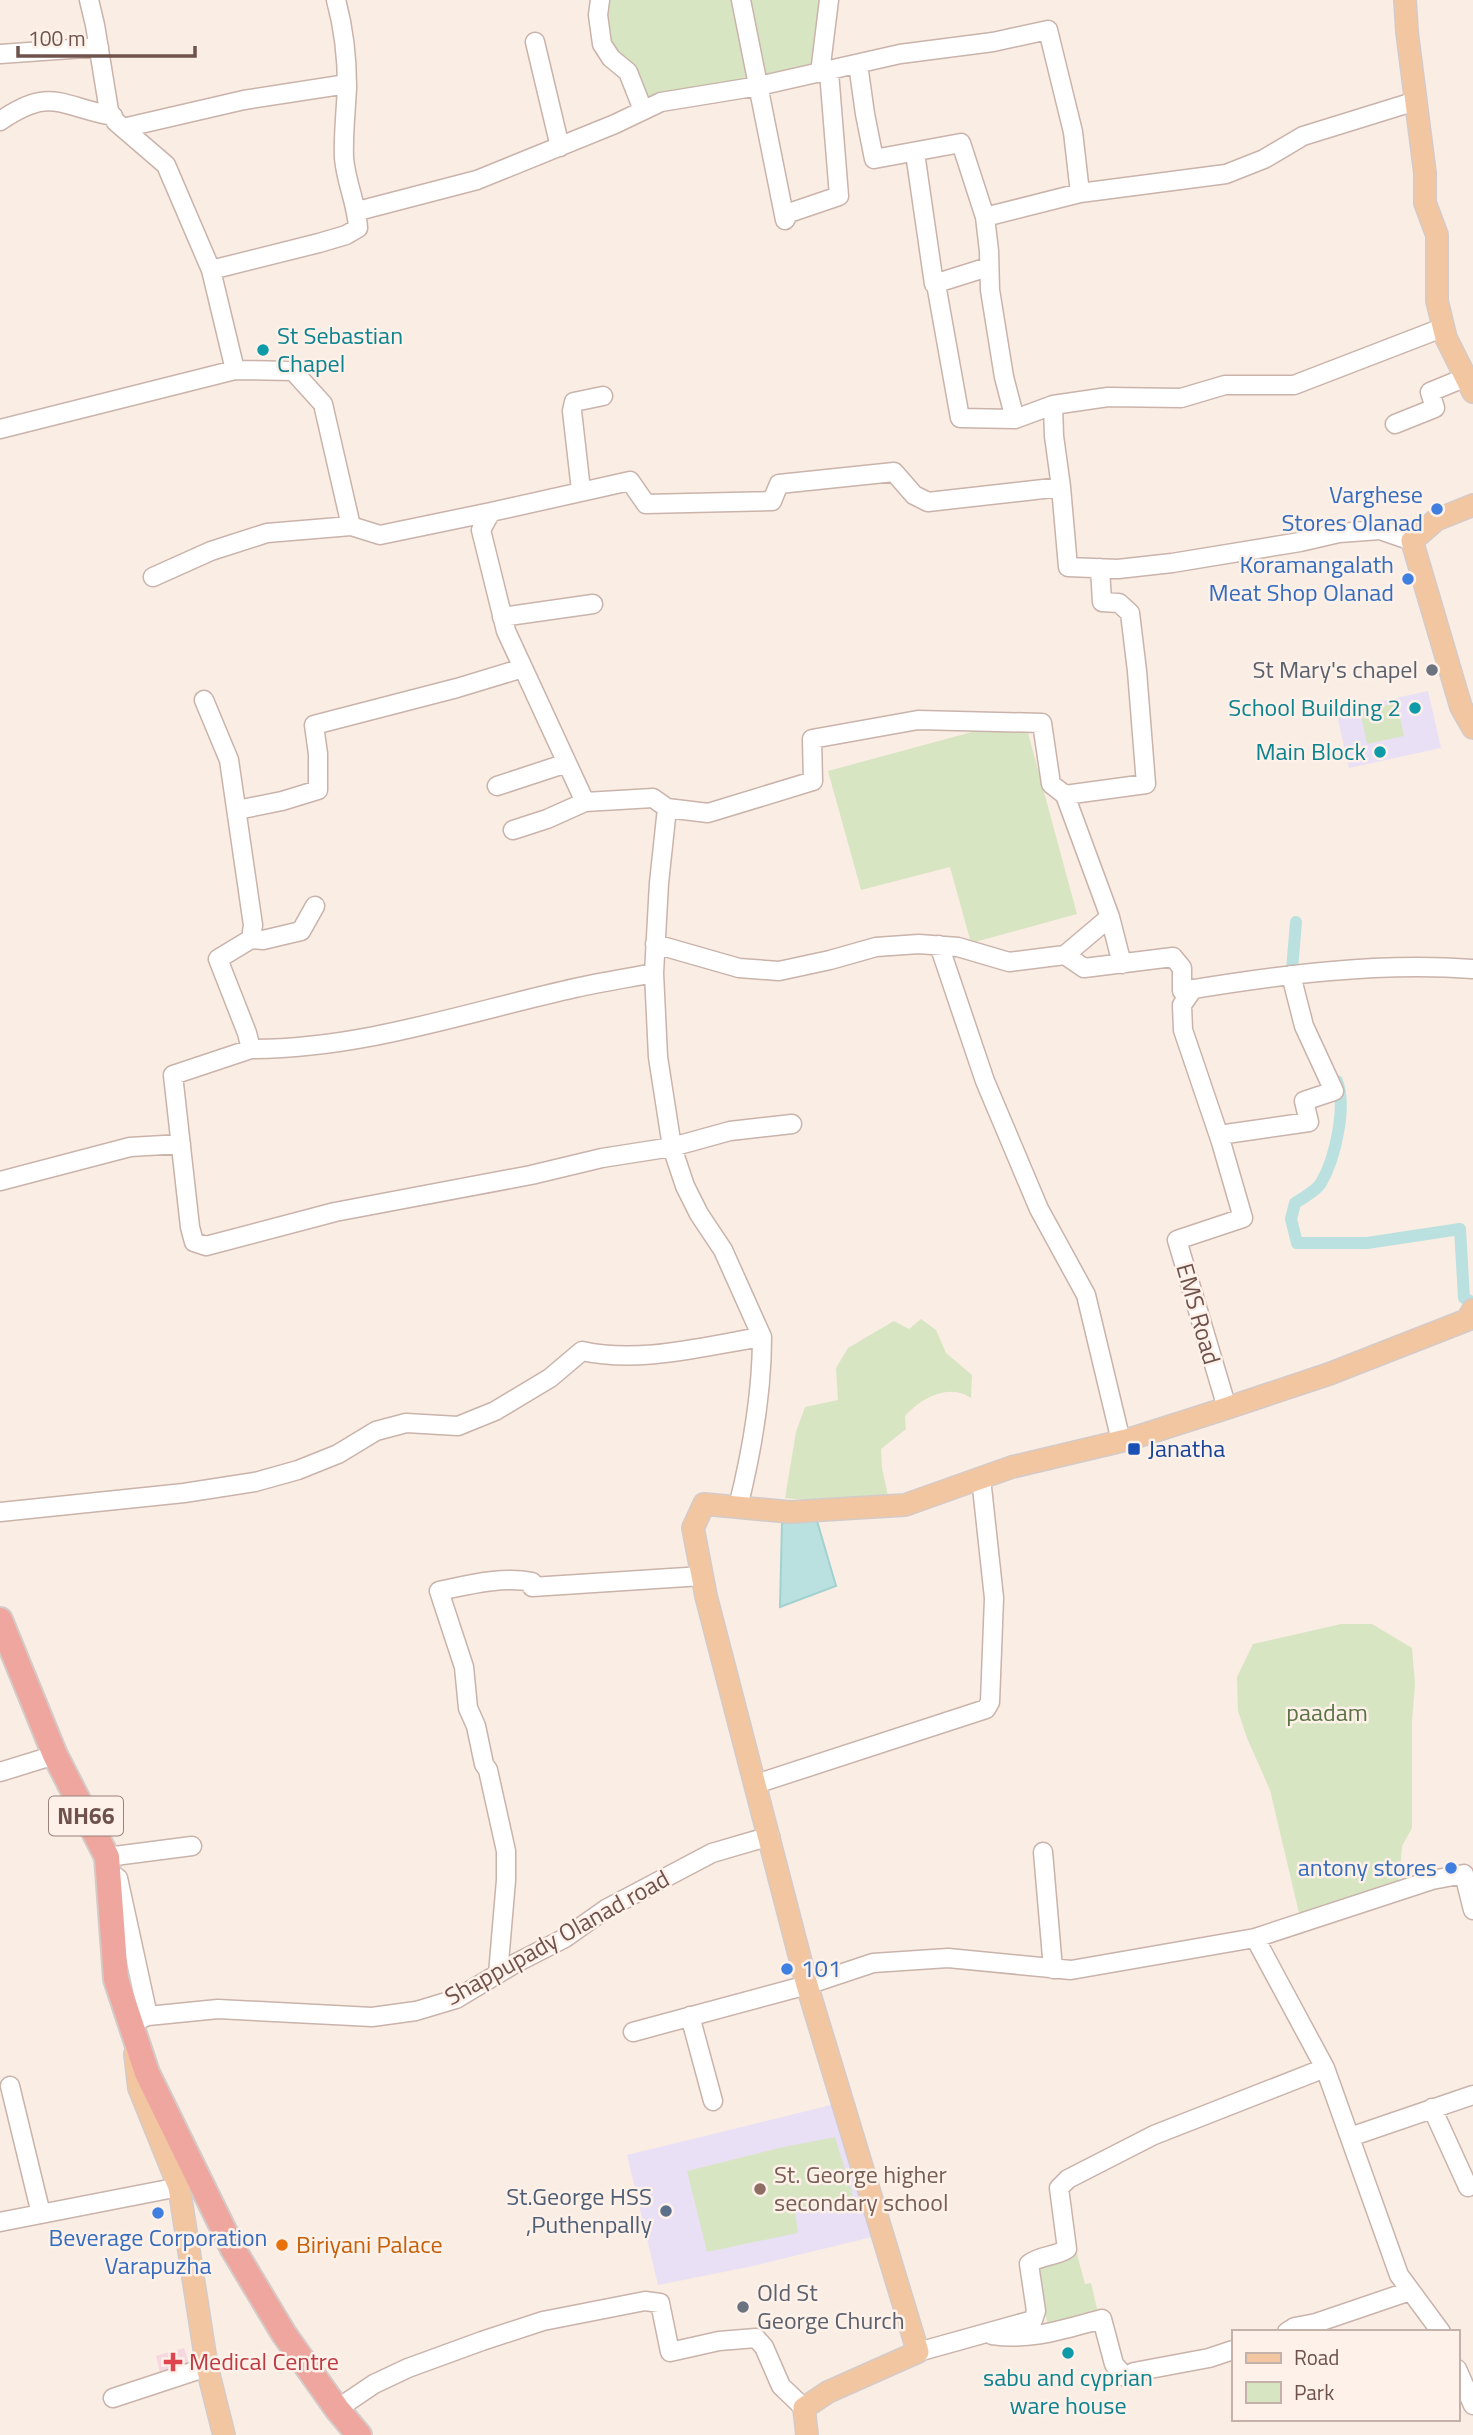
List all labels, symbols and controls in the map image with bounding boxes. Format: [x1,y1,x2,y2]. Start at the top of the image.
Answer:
scale bar [18,14,194,58]
text: 100 m [28,22,85,54]
place label: St Sebastian Chapel [277,317,403,381]
marker: St Sebastian Chapel [255,342,271,358]
place label: Varghese Stores Olanad [1281,476,1423,540]
marker: Varghese Stores Olanad [1429,501,1445,517]
place label: Koramangalath Meat Shop Olanad [1209,546,1394,610]
marker: Koramangalath Meat Shop Olanad [1400,571,1416,587]
place label: St Mary's chapel [1252,651,1418,687]
marker: St Mary's chapel [1424,662,1440,678]
place label: School Building 2 [1228,689,1401,725]
marker: School Building 2 [1407,700,1423,716]
place label: Main Block [1255,733,1366,769]
marker: Main Block [1372,744,1388,760]
street label: EMS Road [1167,1259,1231,1369]
place label: Janatha [1148,1430,1225,1466]
marker: Janatha [1126,1441,1142,1457]
park label: paadam [1286,1694,1368,1730]
road number: NH66 [49,1797,123,1836]
place label: antony stores [1298,1849,1437,1885]
street label: Shappupady Olanad road [438,1860,675,2014]
marker: antony stores [1443,1860,1459,1876]
place label: 101 [801,1950,841,1986]
marker: 101 [779,1961,795,1977]
place label: St. George higher secondary school [774,2156,948,2220]
place label: St.George HSS ,Puthenpally [506,2178,652,2242]
marker: St. George higher secondary school [752,2181,768,2197]
marker: St.George HSS ,Puthenpally [658,2203,674,2219]
marker: Beverage Corporation Varapuzha [150,2205,166,2221]
place label: Beverage Corporation Varapuzha [49,2219,267,2283]
place label: Biriyani Palace [296,2226,443,2262]
marker: Biriyani Palace [274,2237,290,2253]
place label: Old St George Church [757,2274,905,2338]
marker: Old St George Church [735,2299,751,2315]
legend [1232,2330,1459,2421]
text: Road [1294,2341,1339,2373]
place label: Medical Centre [189,2343,339,2379]
marker: sabu and cyprian ware house [1060,2345,1076,2361]
marker: Medical Centre [163,2352,183,2372]
place label: sabu and cyprian ware house [983,2359,1153,2423]
text: Park [1294,2376,1334,2408]

